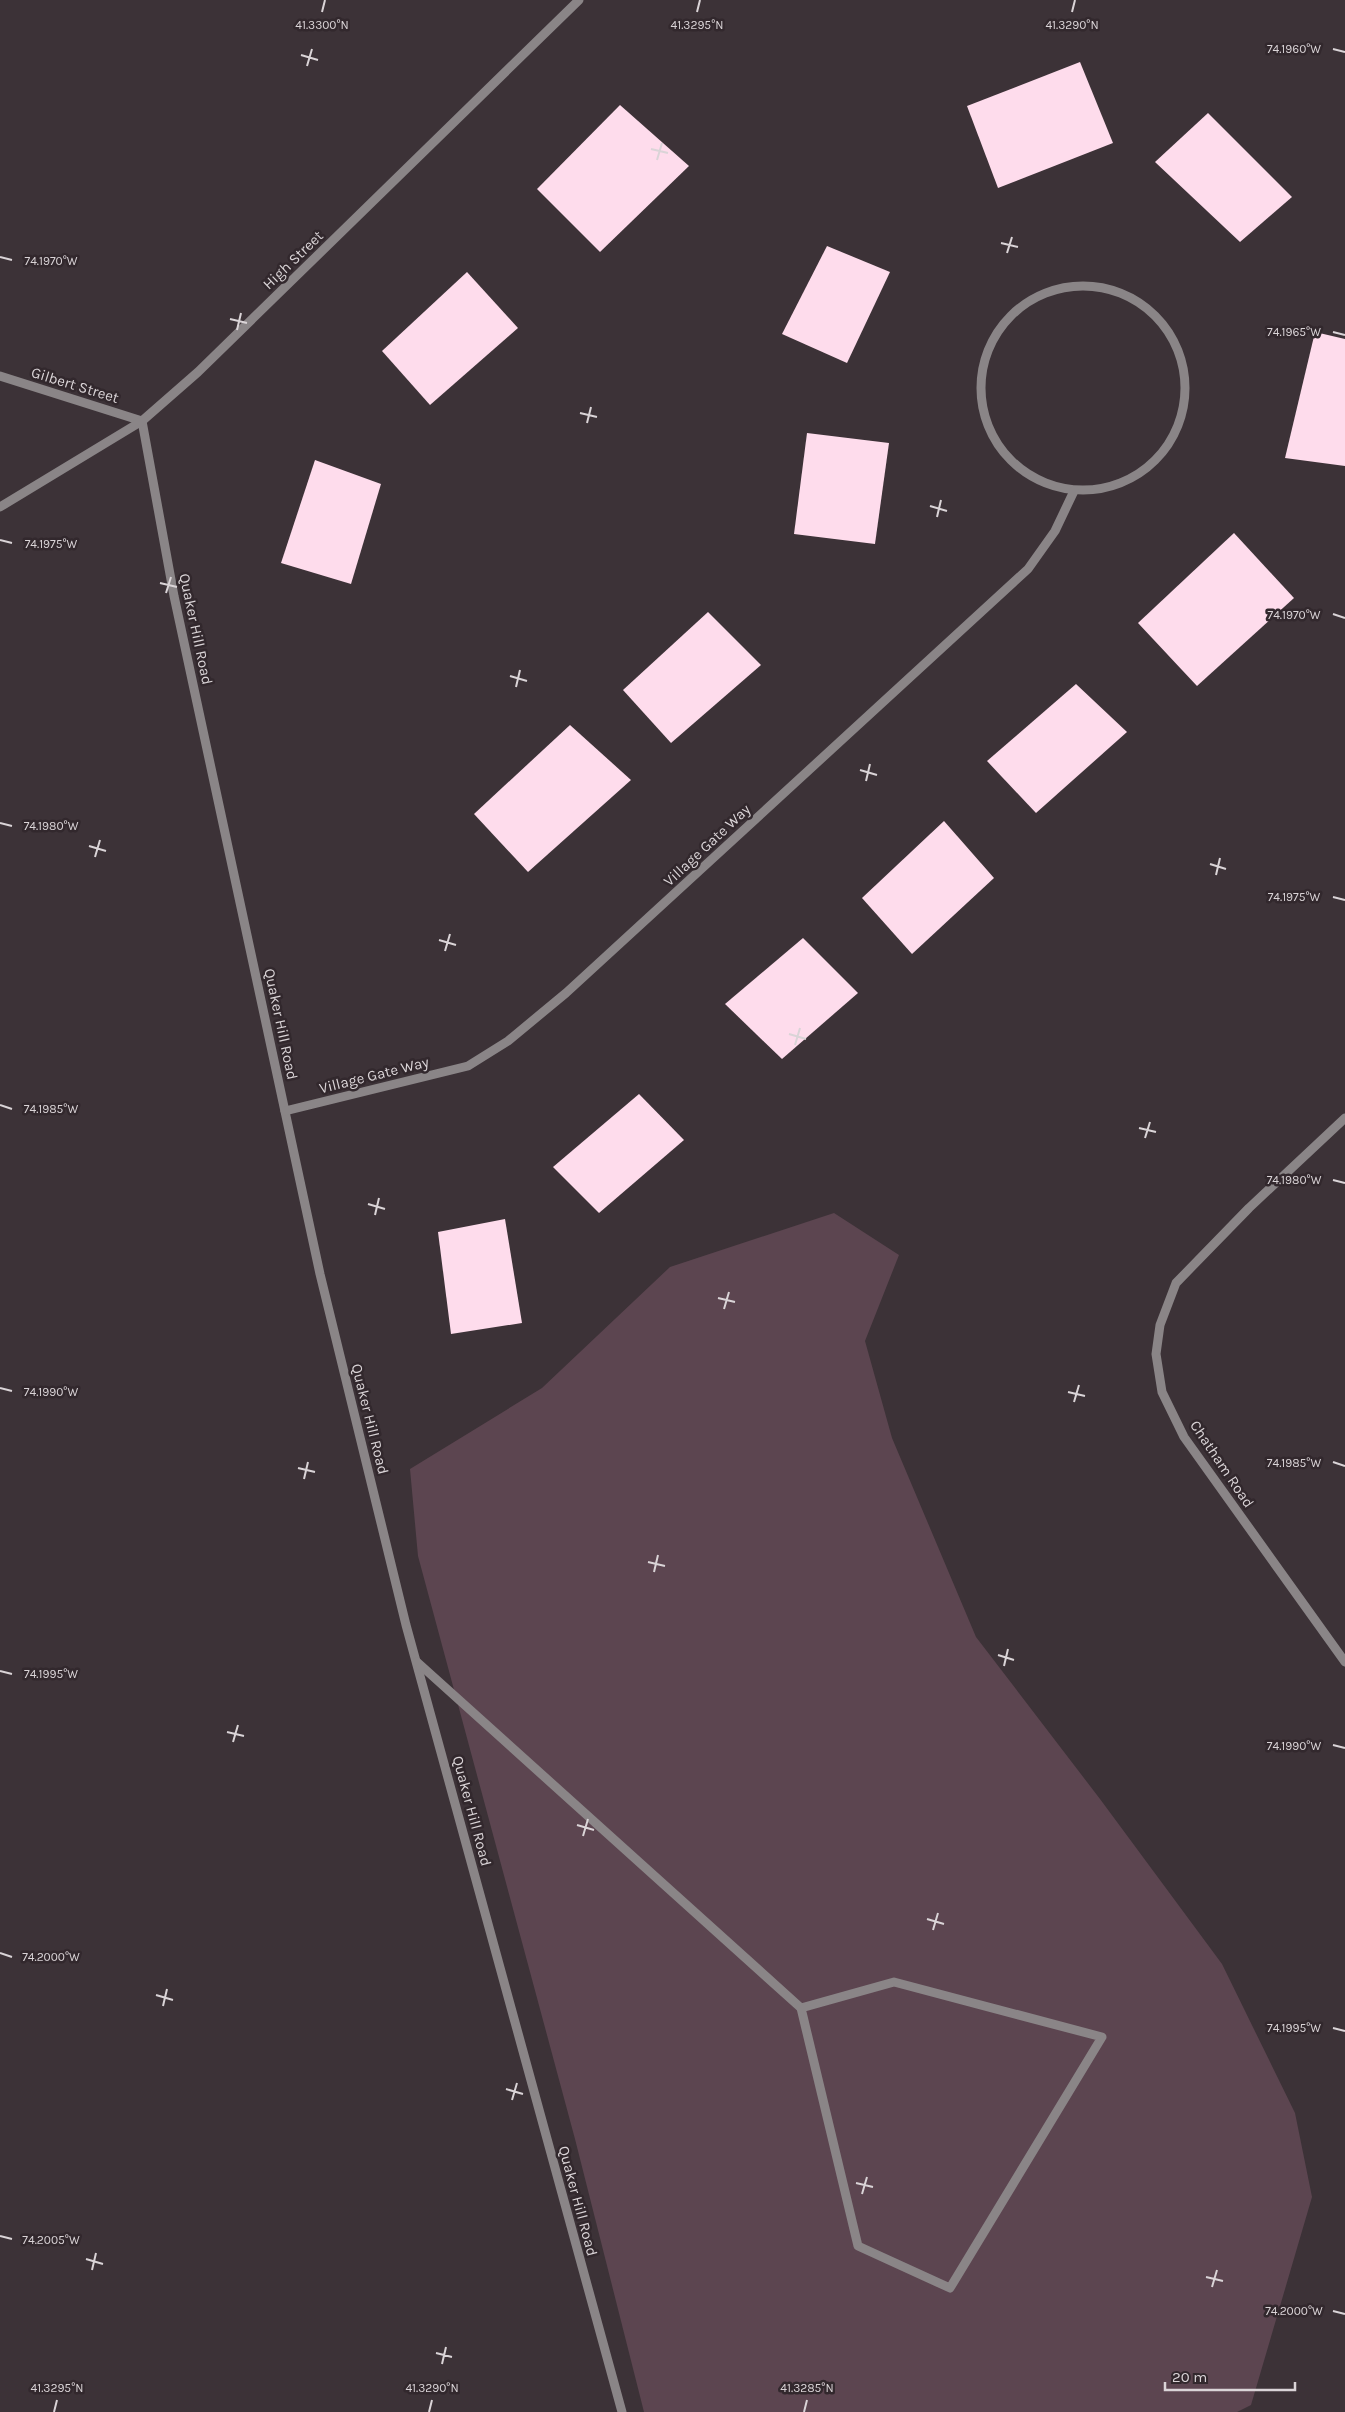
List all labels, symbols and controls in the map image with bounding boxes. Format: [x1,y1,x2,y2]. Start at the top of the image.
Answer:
text: 41.3300°N [295,18,349,32]
text: 41.3295°N [671,18,723,32]
text: 41.3290°N [1045,18,1099,32]
text: 74.1960°W [1267,42,1321,56]
street label: High Street [259,227,327,293]
text: 74.1970°W [25,254,78,268]
text: 74.1965°W [1267,325,1321,339]
street label: Gilbert Street [29,363,121,407]
text: 74.1975°W [25,537,78,551]
street label: Quaker Hill Road [175,572,217,686]
text: 74.1970°W [1268,608,1321,622]
street label: Village Gate Way [660,800,754,890]
text: 74.1980°W [24,819,79,833]
text: 74.1975°W [1268,890,1321,904]
street label: Quaker Hill Road [260,967,302,1081]
street label: Village Gate Way [317,1053,431,1097]
text: 74.1985°W [24,1102,78,1116]
text: 74.1980°W [1267,1173,1322,1187]
street label: Quaker Hill Road [348,1362,392,1476]
text: 74.1990°W [24,1385,78,1399]
street label: Chatham Road [1186,1417,1258,1511]
text: 74.1985°W [1267,1456,1321,1470]
text: 74.1995°W [24,1667,78,1681]
text: 74.1990°W [1267,1739,1321,1753]
street label: Quaker Hill Road [449,1754,495,1868]
text: 74.2000°W [22,1950,80,1964]
text: 74.1995°W [1267,2021,1321,2035]
street label: Quaker Hill Road [555,2144,601,2258]
text: 74.2005°W [22,2233,80,2247]
text: 74.2000°W [1265,2304,1323,2318]
scale bar [1165,2360,1295,2392]
text: 20 m [1172,2368,1207,2386]
text: 41.3295°N [31,2381,83,2395]
text: 41.3290°N [405,2381,459,2395]
text: 41.3285°N [780,2381,834,2395]

